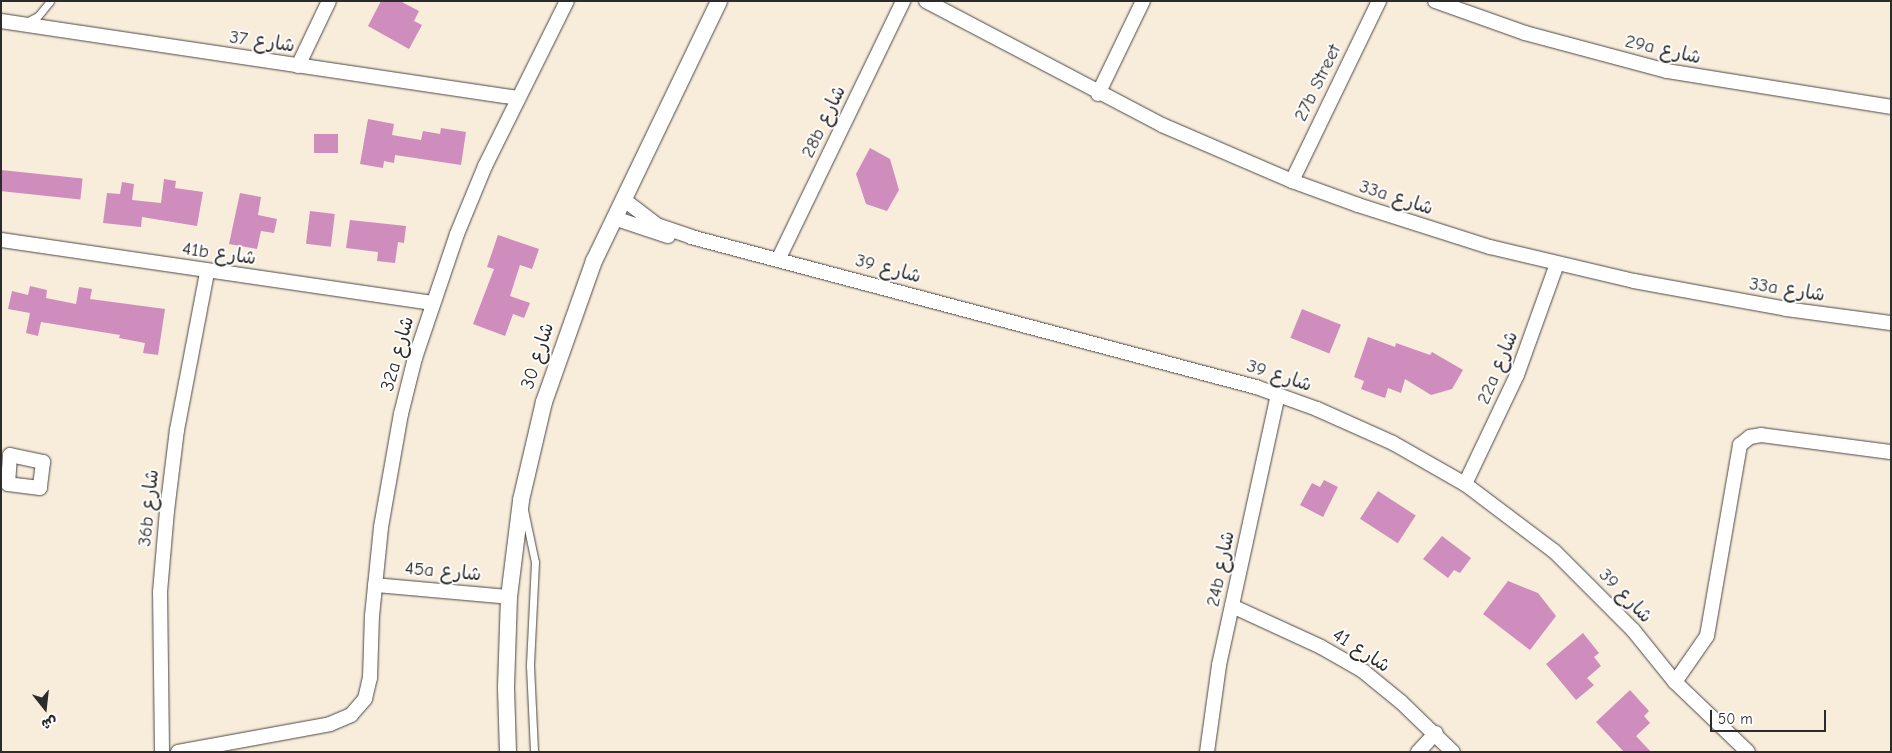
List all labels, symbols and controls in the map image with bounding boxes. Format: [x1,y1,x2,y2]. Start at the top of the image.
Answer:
street label: شارع 37 [228,26,296,58]
street label: 29a شارع [1623,30,1703,70]
street label: 27b Street [1290,41,1346,125]
street label: 28b شارع [797,82,851,162]
street label: 33a شارع [1356,175,1436,221]
street label: 41b شارع [181,238,257,270]
street label: شارع 39 [853,249,923,289]
street label: 33a شارع [1747,273,1827,307]
street label: 32a شارع [376,314,420,394]
street label: شارع 30 [517,320,559,392]
street label: 22a شارع [1472,328,1524,408]
street label: شارع 39 [1244,355,1314,397]
street label: 36b شارع [134,468,164,548]
street label: 24b شارع [1202,529,1240,609]
street label: 45a شارع [404,557,482,587]
street label: شارع 39 [1593,564,1657,628]
street label: شارع 41 [1328,624,1394,678]
north arrow [20,683,70,733]
scale bar [1712,700,1828,732]
text: 50 m [1718,710,1753,728]
text: ش [40,713,59,733]

